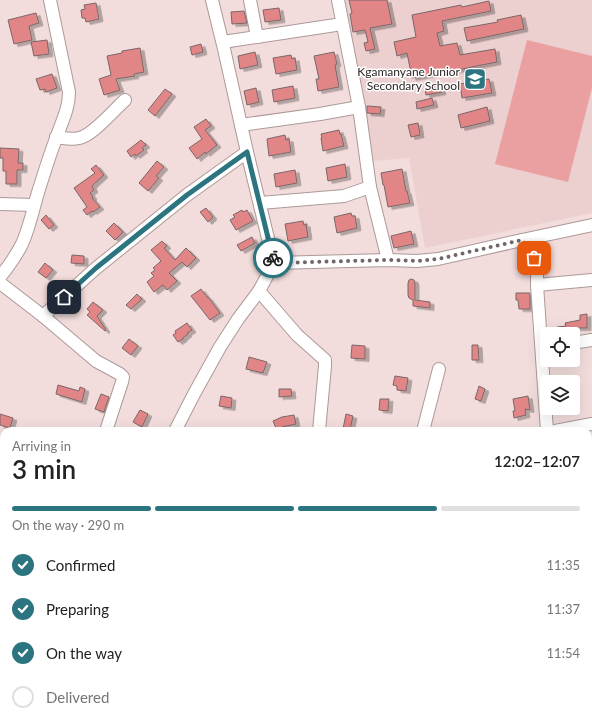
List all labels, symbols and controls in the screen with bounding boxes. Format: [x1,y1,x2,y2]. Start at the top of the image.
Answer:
place label: Kgamanyane Junior Secondary School [357,64,461,93]
school or university icon: Kgamanyane Junior Secondary School [462,66,488,92]
courier [253,238,293,278]
pin [517,241,551,275]
icon: bike [262,247,284,269]
icon: bag [523,247,545,269]
pin [47,280,81,314]
icon: home [53,286,75,308]
map controls [540,327,580,415]
button: locate [540,327,580,367]
button: layers [540,375,580,415]
text: Arriving in [12,438,71,454]
text: 12:02–12:07 [494,452,580,470]
text: 3 min [12,453,76,485]
text: On the way · 290 m [12,517,124,533]
icon: check [12,554,34,576]
text: Confirmed [46,556,115,574]
text: 11:35 [547,557,580,573]
icon: check [12,598,34,620]
text: Preparing [46,600,109,618]
text: 11:37 [547,601,580,617]
icon: check [12,642,34,664]
text: On the way [46,644,122,662]
text: 11:54 [547,645,580,661]
text: Delivered [46,688,109,706]

